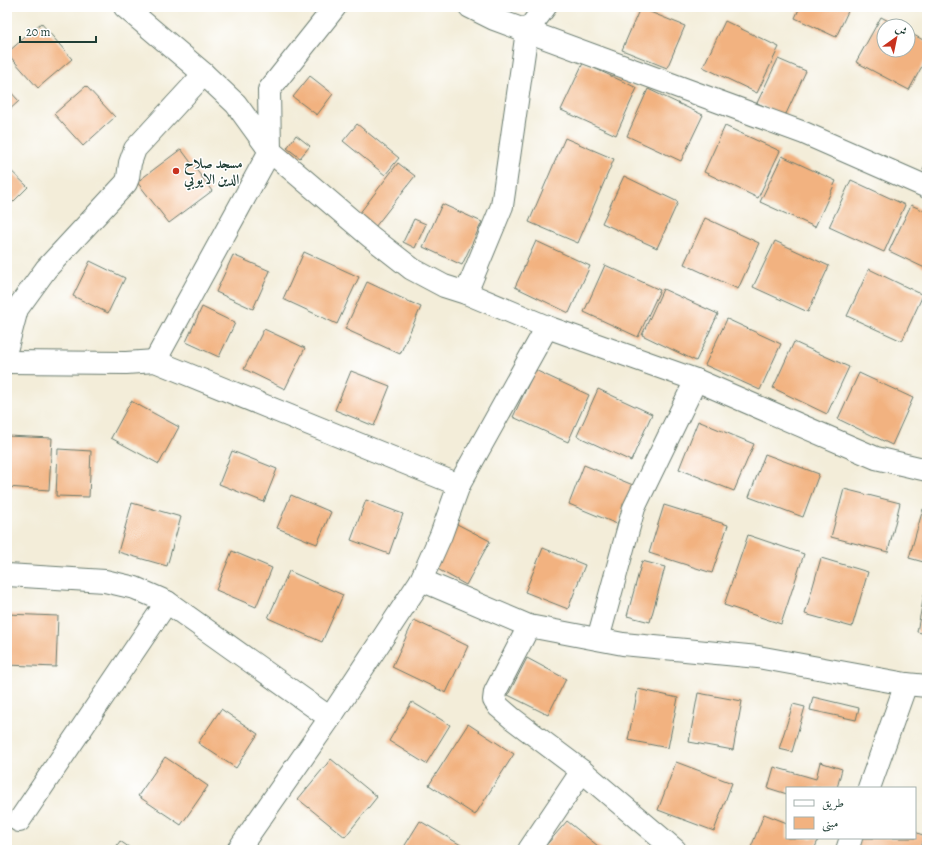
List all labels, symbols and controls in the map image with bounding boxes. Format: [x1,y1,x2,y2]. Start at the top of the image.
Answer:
scale bar [20,18,96,44]
north arrow [876,18,916,58]
text: ش [893,21,910,39]
text: 20 m [26,24,50,40]
place label: مسجد صلاح الدين الايوبي [183,154,243,191]
marker: مسجد صلاح الدين الايوبي [171,166,181,176]
legend [786,787,916,839]
text: طريق [822,795,844,811]
text: مبنى [822,815,838,832]

